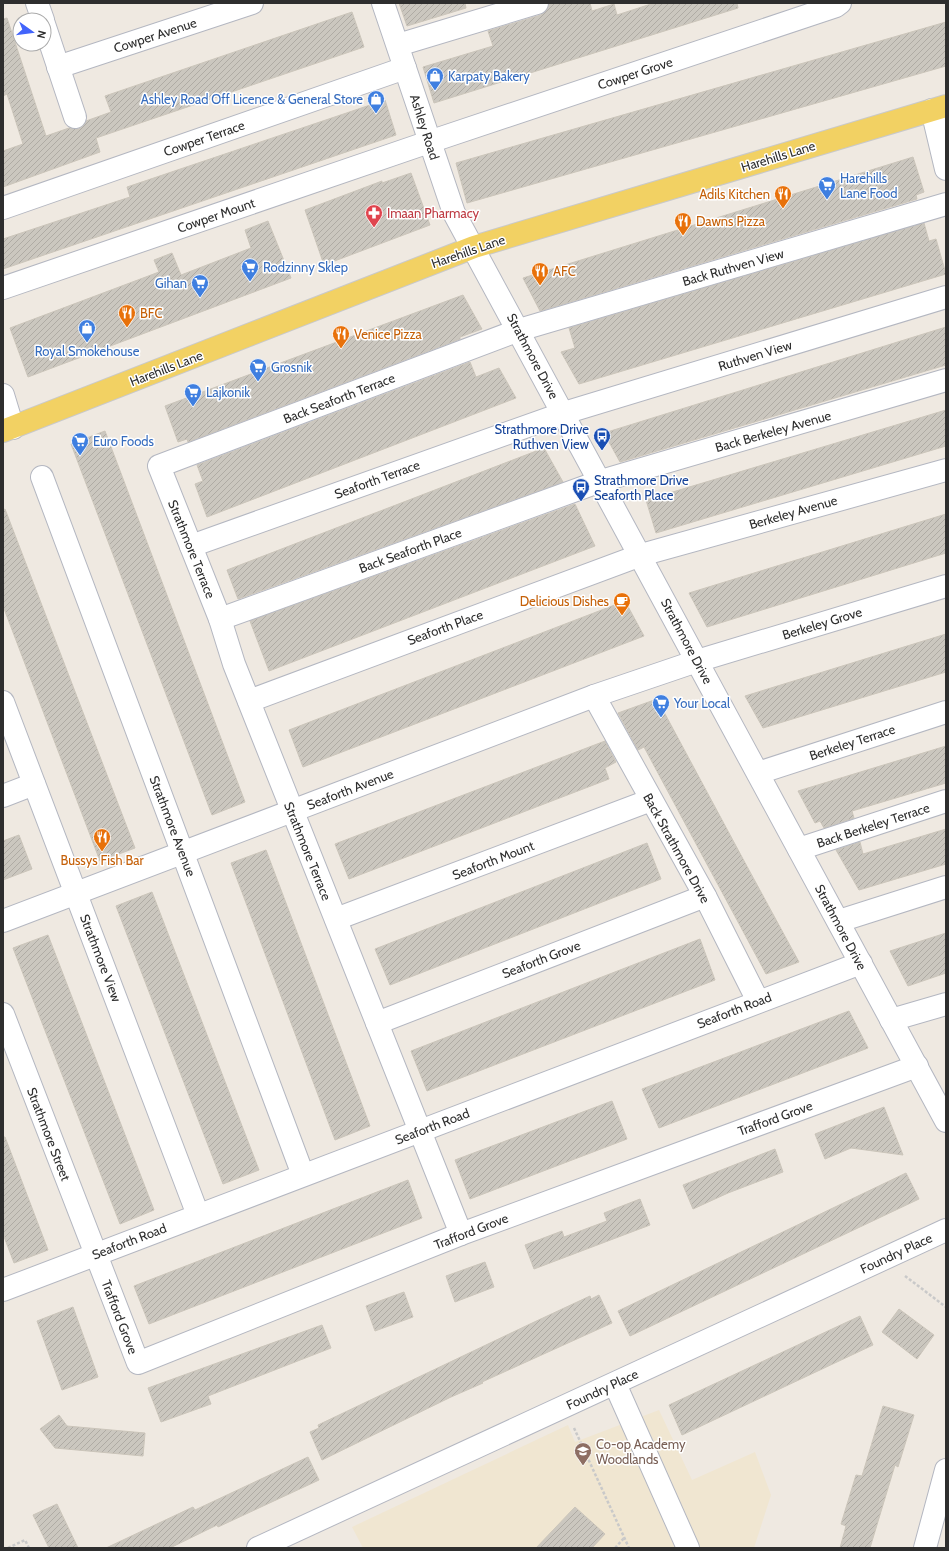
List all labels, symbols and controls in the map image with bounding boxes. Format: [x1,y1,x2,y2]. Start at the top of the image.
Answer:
north arrow [12,12,52,52]
street label: Cowper Avenue [111,14,199,56]
text: N [34,29,49,40]
street label: Cowper Grove [596,53,675,93]
shop icon: Karpaty Bakery [425,66,445,91]
place label: Karpaty Bakery [448,68,530,84]
shop icon: Ashley Road Off Licence & General Store [366,89,386,114]
place label: Ashley Road Off Licence & General Store [141,91,363,107]
street label: Ashley Road [407,92,443,162]
street label: Cowper Terrace [161,117,247,159]
street label: Harehills Lane [739,137,817,175]
place label: Harehills Lane Food [840,170,897,201]
supermarket icon: Harehills Lane Food [817,175,837,200]
restaurant icon: Adils Kitchen [773,184,793,209]
place label: Adils Kitchen [699,186,770,202]
street label: Cowper Mount [175,194,258,236]
pharmacy icon: Imaan Pharmacy [364,203,384,228]
place label: Imaan Pharmacy [387,205,480,221]
restaurant icon: Dawns Pizza [673,211,693,236]
place label: Dawns Pizza [696,213,766,229]
street label: Harehills Lane [429,231,507,271]
street label: Back Ruthven View [680,245,786,289]
supermarket icon: Rodzinny Sklep [240,257,260,282]
place label: Rodzinny Sklep [263,259,348,275]
restaurant icon: AFC [530,261,550,286]
place label: AFC [553,263,576,279]
supermarket icon: Gihan [190,273,210,298]
place label: Gihan [155,275,187,291]
restaurant icon: BFC [117,303,137,328]
place label: BFC [140,305,162,321]
street label: Strathmore Drive [504,310,562,402]
shop icon: Royal Smokehouse [77,318,97,343]
restaurant icon: Venice Pizza [331,324,351,349]
place label: Venice Pizza [354,326,423,342]
street label: Ruthven View [716,336,794,374]
place label: Royal Smokehouse [35,343,140,359]
street label: Harehills Lane [127,347,205,389]
supermarket icon: Grosnik [248,357,268,382]
place label: Grosnik [271,359,312,375]
street label: Back Seaforth Terrace [281,369,397,427]
supermarket icon: Lajkonik [183,382,203,407]
place label: Lajkonik [206,384,250,401]
street label: Back Berkeley Avenue [713,407,833,455]
place label: Strathmore Drive Ruthven View [494,421,590,452]
bus stop icon: Strathmore Drive Ruthven View [592,426,612,451]
supermarket icon: Euro Foods [70,431,90,456]
place label: Euro Foods [93,433,155,449]
street label: Seaforth Terrace [332,456,422,502]
place label: Strathmore Drive Seaforth Place [594,472,689,503]
bus stop icon: Strathmore Drive Seaforth Place [571,477,591,502]
street label: Berkeley Avenue [747,492,839,532]
street label: Strathmore Terrace [165,497,219,601]
street label: Back Seaforth Place [357,524,464,576]
cafe icon: Delicious Dishes [612,591,632,616]
place label: Delicious Dishes [520,593,610,609]
street label: Strathmore Drive [658,595,716,687]
street label: Berkeley Grove [780,603,864,643]
street label: Seaforth Place [405,606,485,648]
supermarket icon: Your Local [651,693,671,718]
place label: Your Local [673,695,730,711]
street label: Berkeley Terrace [807,721,897,763]
street label: Seaforth Avenue [304,765,396,813]
street label: Strathmore Avenue [146,773,200,879]
street label: Back Strathmore Drive [640,790,714,906]
street label: Strathmore Terrace [281,799,335,903]
street label: Back Berkeley Terrace [814,799,932,851]
restaurant icon: Bussys Fish Bar [92,827,112,852]
street label: Seaforth Mount [450,837,537,883]
place label: Bussys Fish Bar [60,852,144,868]
street label: Strathmore Drive [812,881,870,973]
street label: Strathmore View [77,912,125,1005]
street label: Seaforth Grove [499,937,583,981]
street label: Seaforth Road [695,988,773,1032]
street label: Strathmore Street [24,1085,74,1184]
street label: Trafford Grove [735,1097,815,1139]
street label: Seaforth Road [393,1104,471,1148]
street label: Trafford Grove [432,1209,511,1252]
street label: Seaforth Road [90,1219,168,1263]
street label: Foundry Place [858,1229,935,1277]
street label: Trafford Grove [99,1278,142,1357]
street label: Foundry Place [564,1365,641,1413]
place label: Co-op Academy Woodlands [596,1436,686,1467]
school or university icon: Co-op Academy Woodlands [573,1441,593,1466]

